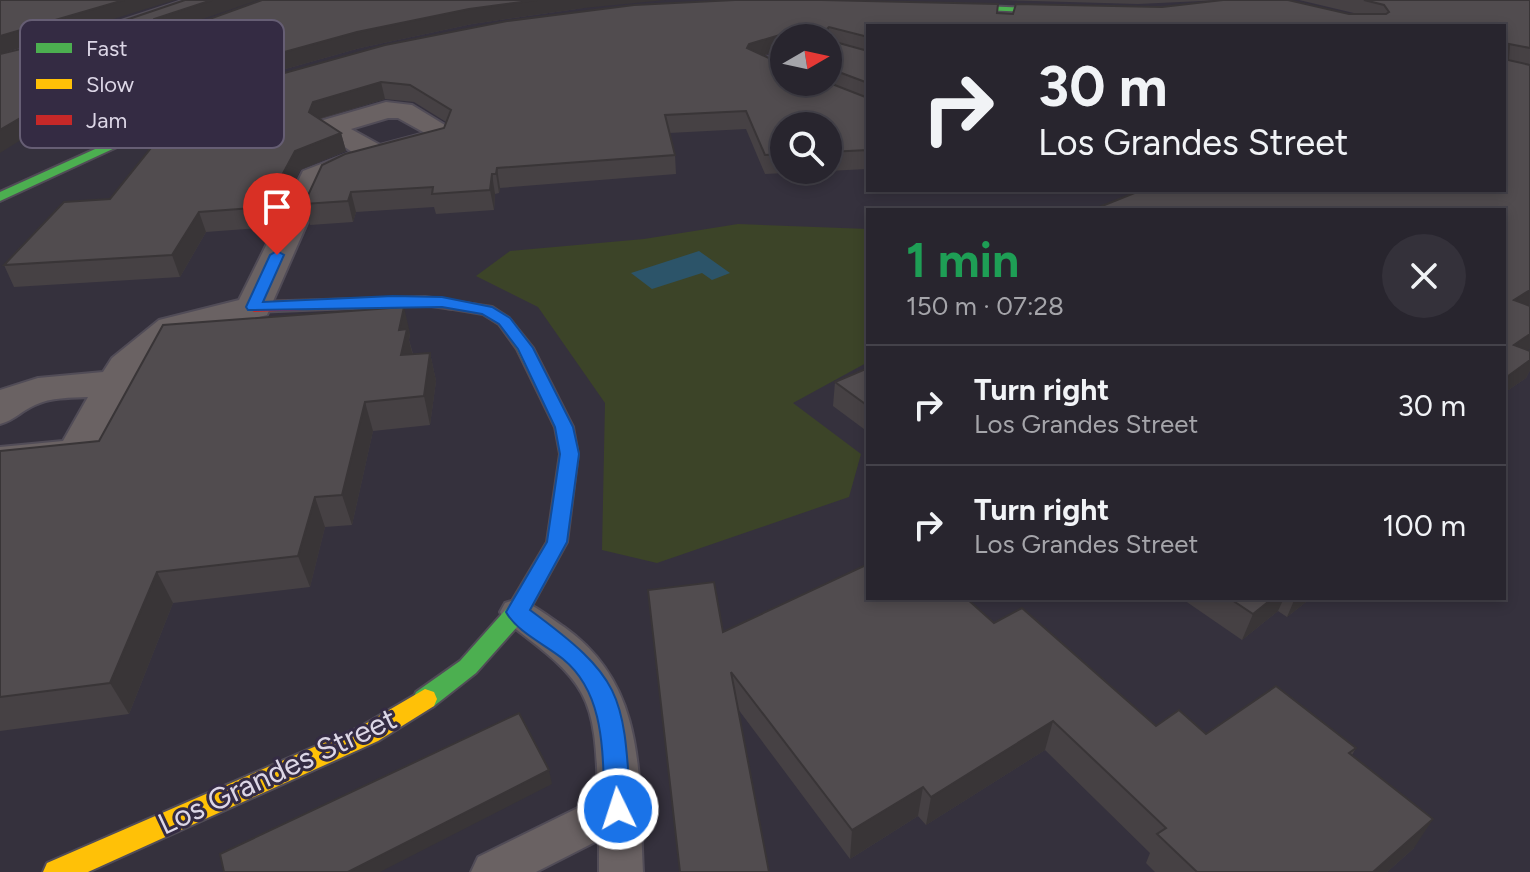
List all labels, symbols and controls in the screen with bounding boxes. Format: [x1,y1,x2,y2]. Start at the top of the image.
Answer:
legend [20,20,284,148]
north arrow [770,24,842,96]
map controls [770,24,842,184]
text: Fast [86,35,128,62]
text: 30 m [1038,53,1168,120]
icon: right [906,56,1010,160]
text: Slow [86,71,135,98]
text: Jam [86,107,127,134]
button: search [770,112,842,184]
text: Los Grandes Street [1038,121,1348,164]
pin [243,173,311,255]
icon: arrive [255,185,299,229]
text: 1 min [906,231,1019,289]
button: close [1382,234,1466,318]
text: 150 m · 07:28 [906,290,1064,322]
text: Turn right [974,371,1109,408]
icon: right [906,383,950,427]
text: 30 m [1398,387,1466,424]
text: Los Grandes Street [974,408,1198,440]
text: Turn right [974,491,1109,528]
icon: right [906,503,950,547]
text: 100 m [1382,507,1466,544]
text: Los Grandes Street [974,528,1198,560]
street label: Los Grandes Street [152,700,402,842]
position arrow [576,767,660,851]

